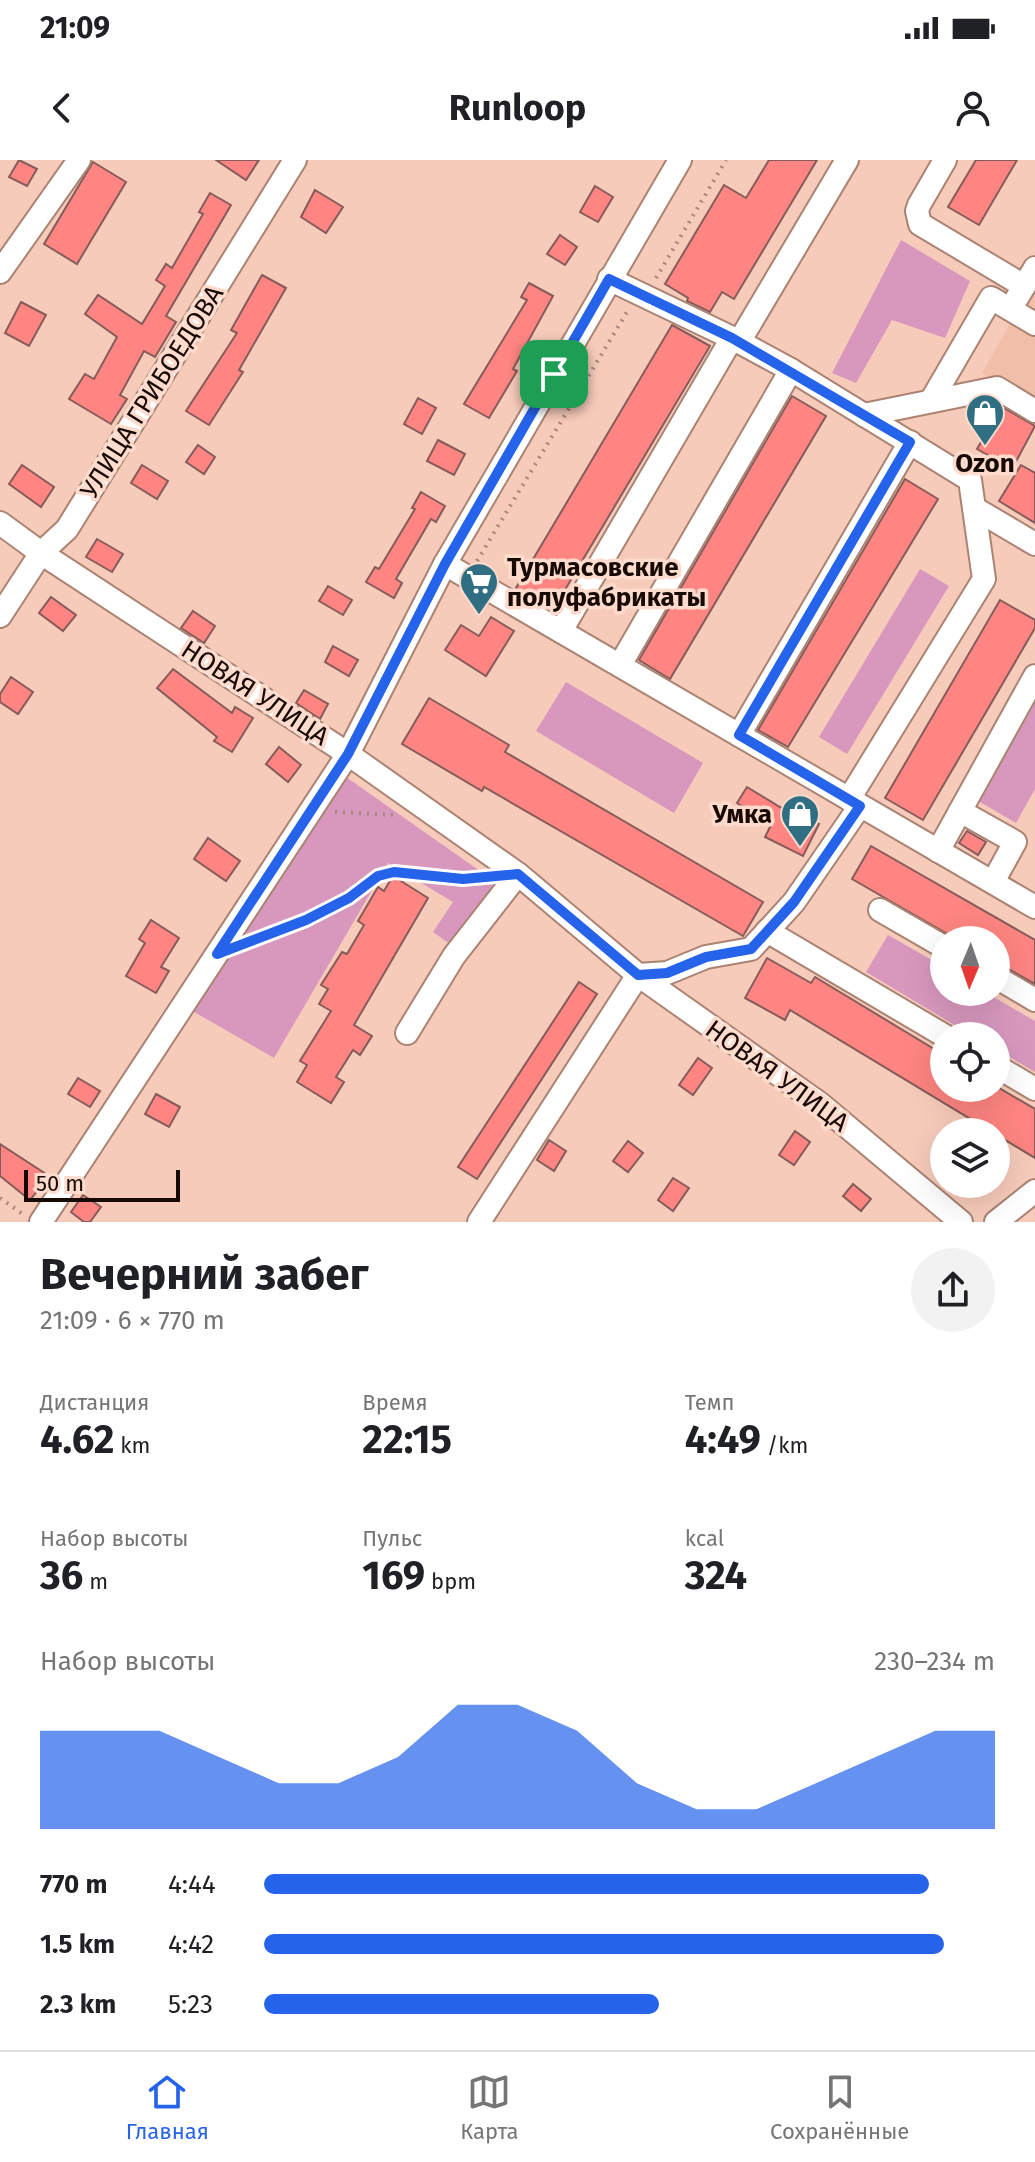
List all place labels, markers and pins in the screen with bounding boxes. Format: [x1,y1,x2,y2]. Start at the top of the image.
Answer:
pin [520,340,588,408]
shop icon: Ozon [964,392,1006,447]
place label: Ozon [955,448,1015,479]
place label: Турмасовские полуфабрикаты [507,552,706,613]
supermarket icon: Турмасовские полуфабрикаты [458,561,500,616]
shop icon: Умка [779,793,821,848]
place label: Умка [711,799,772,830]

